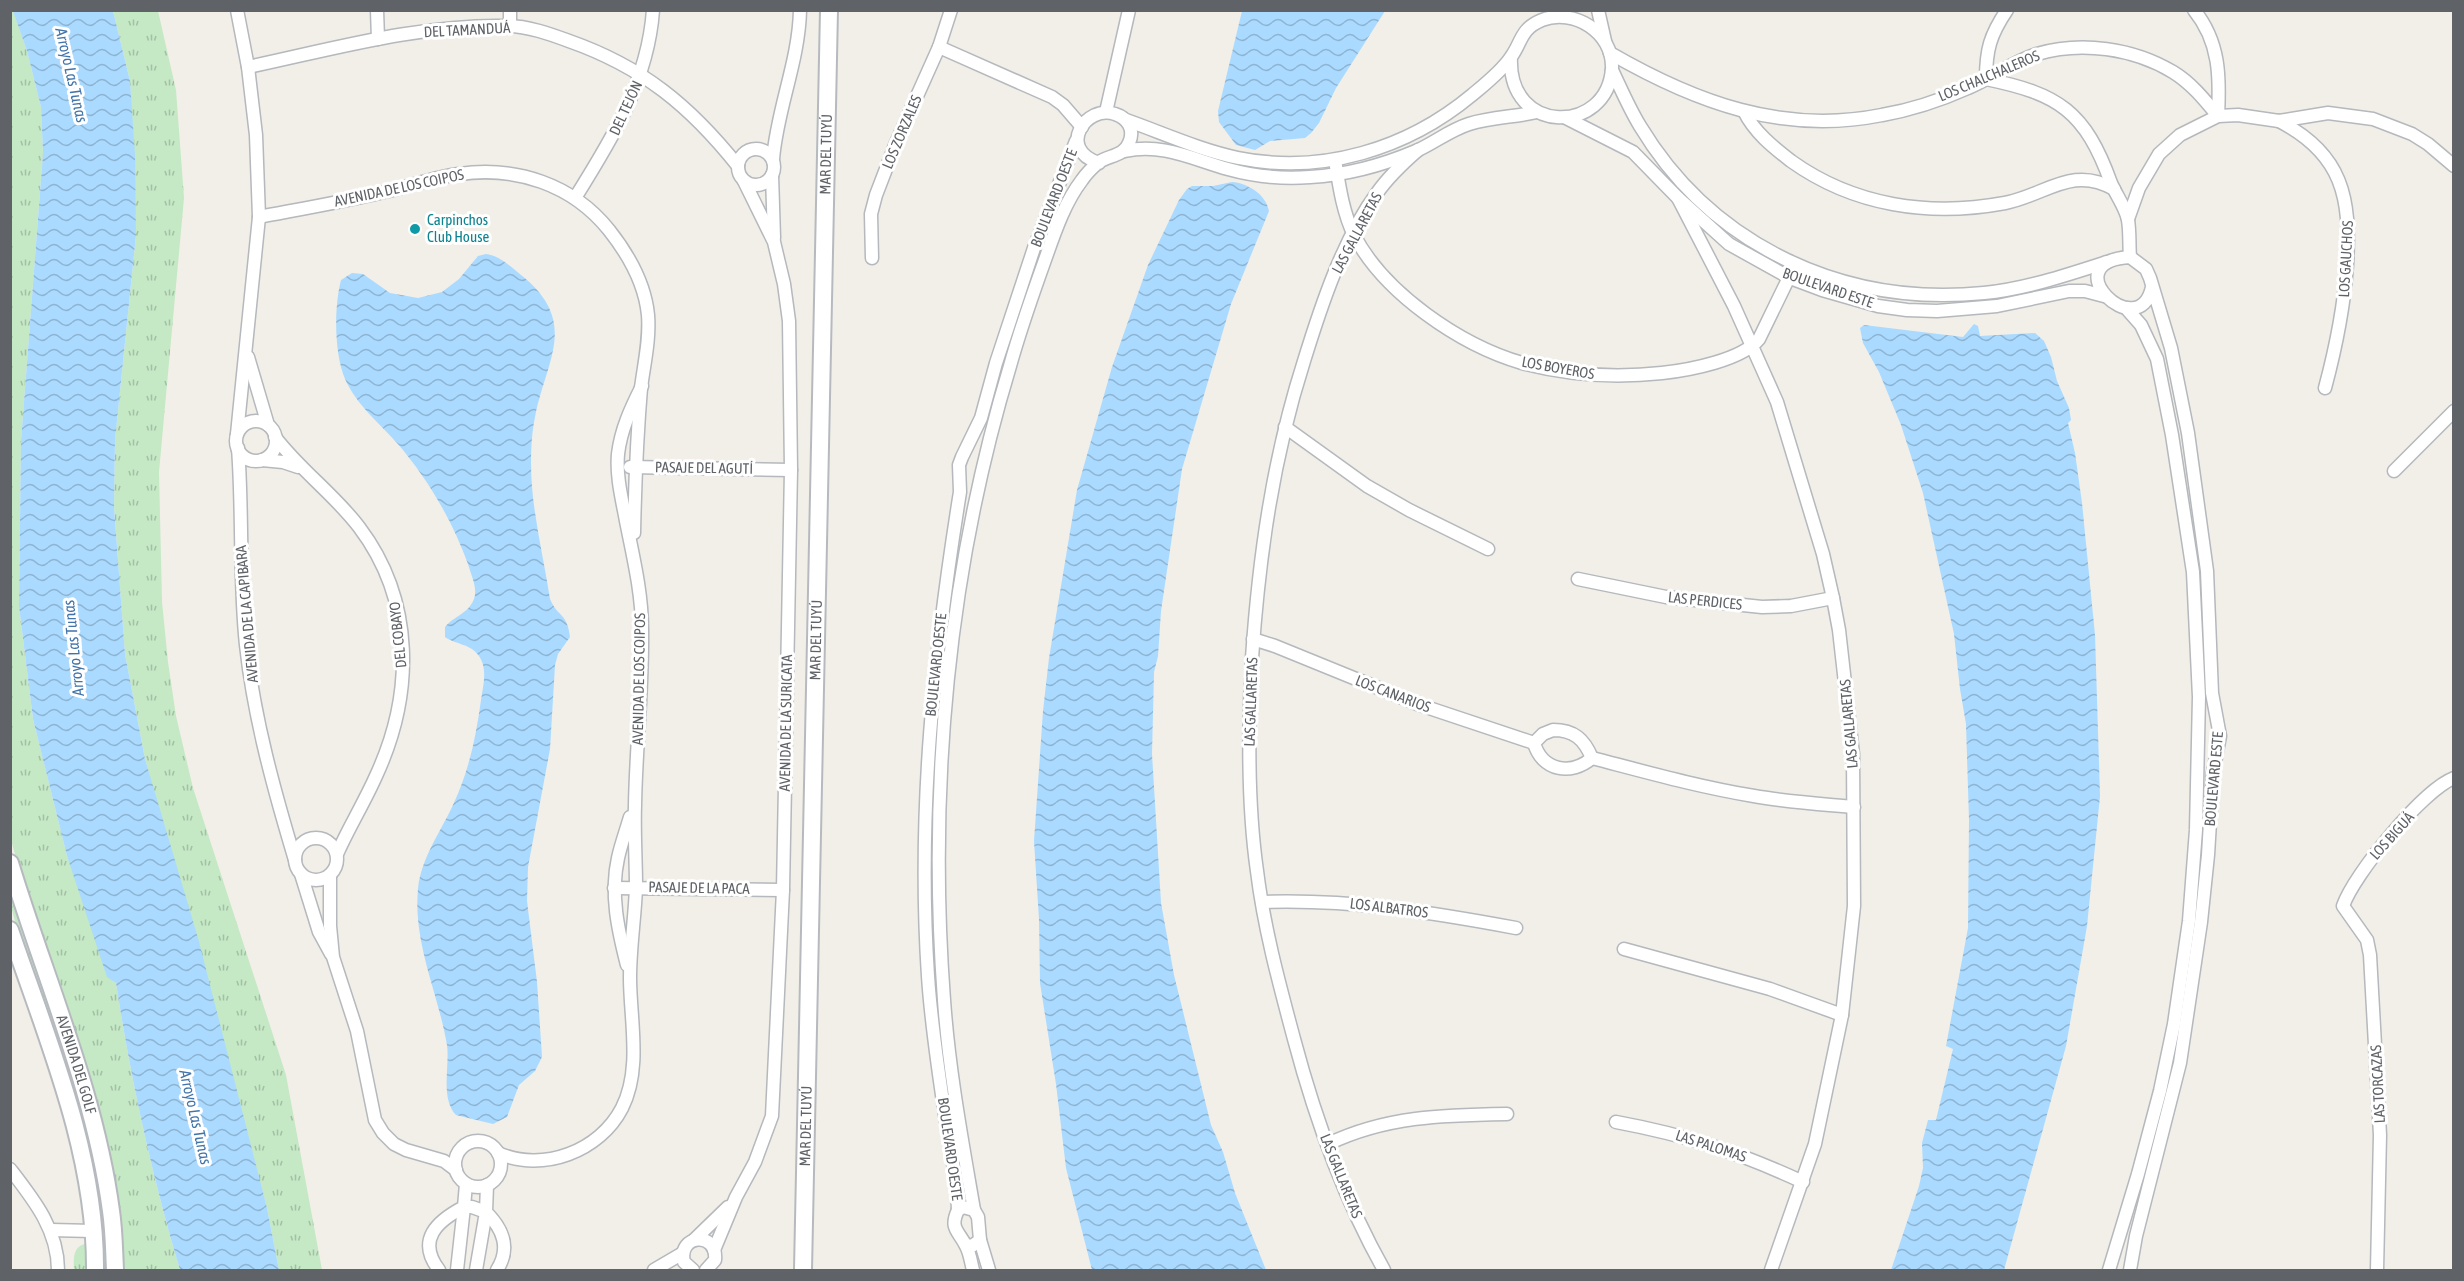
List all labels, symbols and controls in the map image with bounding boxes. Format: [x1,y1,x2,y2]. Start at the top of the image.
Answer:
street label: DEL TAMANDUÁ [423,19,511,40]
water label: Arroyo Las Tunas [51,25,92,125]
street label: LOS CHALCHALEROS [1936,47,2042,105]
street label: DEL TEJÓN [606,78,646,138]
street label: LOS ZORZALES [878,92,925,171]
street label: MAR DEL TUYÚ [816,114,835,195]
street label: BOULEVARD OESTE [1027,146,1080,249]
street label: AVENIDA DE LOS COIPOS [332,165,465,210]
street label: LAS GALLARETAS [1328,189,1385,276]
place label: Carpinchos Club House [427,211,489,245]
street label: LOS GAUCHOS [2335,220,2356,298]
marker: Carpinchos Club House [408,222,422,236]
street label: BOULEVARD ESTE [1781,264,1876,311]
street label: LOS BOYEROS [1520,353,1596,382]
street label: PASAJE DEL AGUTÍ [655,458,753,477]
street label: AVENIDA DE LA CAPIBARA [232,544,261,683]
street label: LAS PERDICES [1667,588,1743,613]
water label: Arroyo Las Tunas [59,599,88,698]
street label: MAR DEL TUYÚ [806,600,825,681]
street label: DEL COBAYO [386,601,409,669]
street label: BOULEVARD OESTE [922,612,949,717]
street label: AVENIDA DE LOS COIPOS [629,613,648,745]
street label: AVENIDA DE LA SURICATA [776,654,795,791]
street label: LAS GALLARETAS [1240,657,1261,747]
street label: LOS CANARIOS [1353,671,1433,716]
street label: LAS GALLARETAS [1836,679,1861,769]
street label: BOULEVARD ESTE [2201,730,2226,827]
street label: LOS BIGUÁ [2366,808,2418,863]
street label: PASAJE DE LA PACA [648,878,750,897]
street label: LOS ALBATROS [1349,894,1429,921]
street label: AVENIDA DEL GOLF [53,1013,100,1116]
street label: LAS TORCAZAS [2367,1044,2388,1124]
water label: Arroyo Las Tunas [175,1067,216,1167]
street label: MAR DEL TUYÚ [796,1086,815,1167]
street label: BOULEVARD OESTE [935,1096,966,1202]
street label: LAS PALOMAS [1674,1126,1749,1165]
street label: LAS GALLARETAS [1317,1131,1366,1220]

